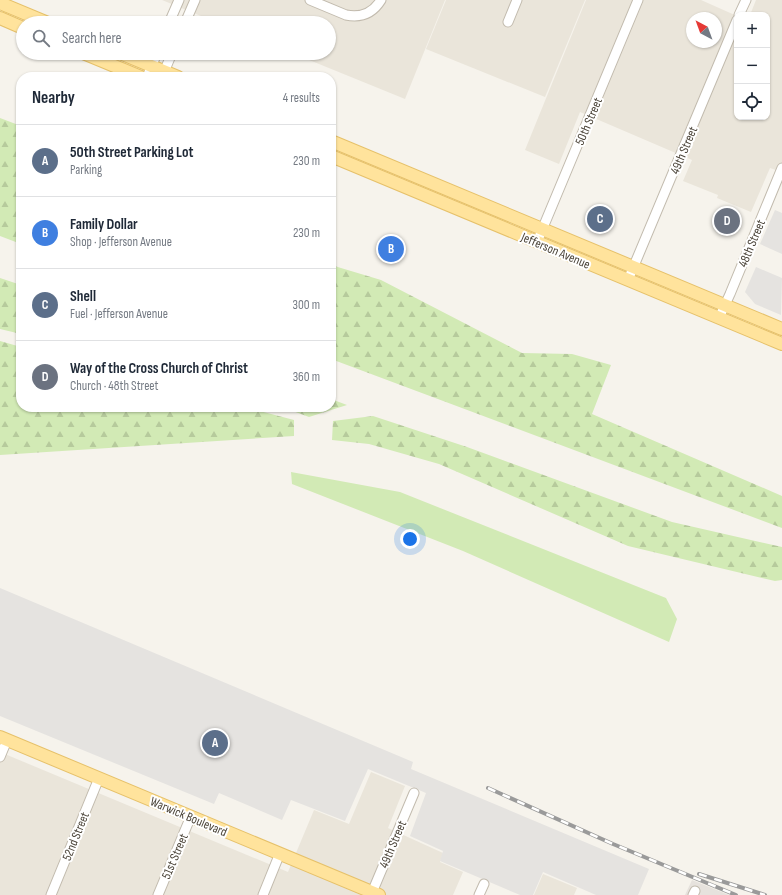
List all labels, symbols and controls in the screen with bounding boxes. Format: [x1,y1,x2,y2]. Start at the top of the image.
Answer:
north arrow [686,12,722,48]
map controls [734,12,770,120]
button: + [734,12,770,48]
search box [16,16,336,60]
icon: search [30,27,52,49]
text: Search here [62,29,122,48]
button: − [734,48,770,84]
button: locate [734,84,770,120]
text: Nearby [32,88,75,108]
text: 4 results [283,90,320,106]
street label: 50th Street [572,95,606,148]
street label: 49th Street [667,124,701,177]
text: 50th Street Parking Lot [70,143,193,162]
text: A [42,153,48,169]
text: 230 m [293,153,320,169]
text: Parking [70,162,102,178]
pin: C [587,204,613,234]
pin: D [714,206,740,236]
text: Family Dollar [70,215,138,234]
street label: 48th Street [735,217,769,270]
text: B [42,225,48,241]
text: 230 m [293,225,320,241]
street label: Jefferson Avenue [518,229,592,273]
text: Shop · Jefferson Avenue [70,234,172,250]
pin: B [378,234,404,264]
text: Shell [70,287,96,306]
text: C [42,297,48,313]
text: 300 m [293,297,320,313]
text: Fuel · Jefferson Avenue [70,306,168,322]
text: Way of the Cross Church of Christ [70,359,248,378]
text: D [42,369,48,385]
text: 360 m [293,369,320,385]
text: Church · 48th Street [70,378,159,394]
your location [400,529,420,549]
pin: A [202,728,228,758]
street label: Warwick Boulevard [148,794,229,840]
street label: 52nd Street [59,810,93,863]
street label: 49th Street [376,818,410,871]
street label: 51st Street [158,831,192,882]

